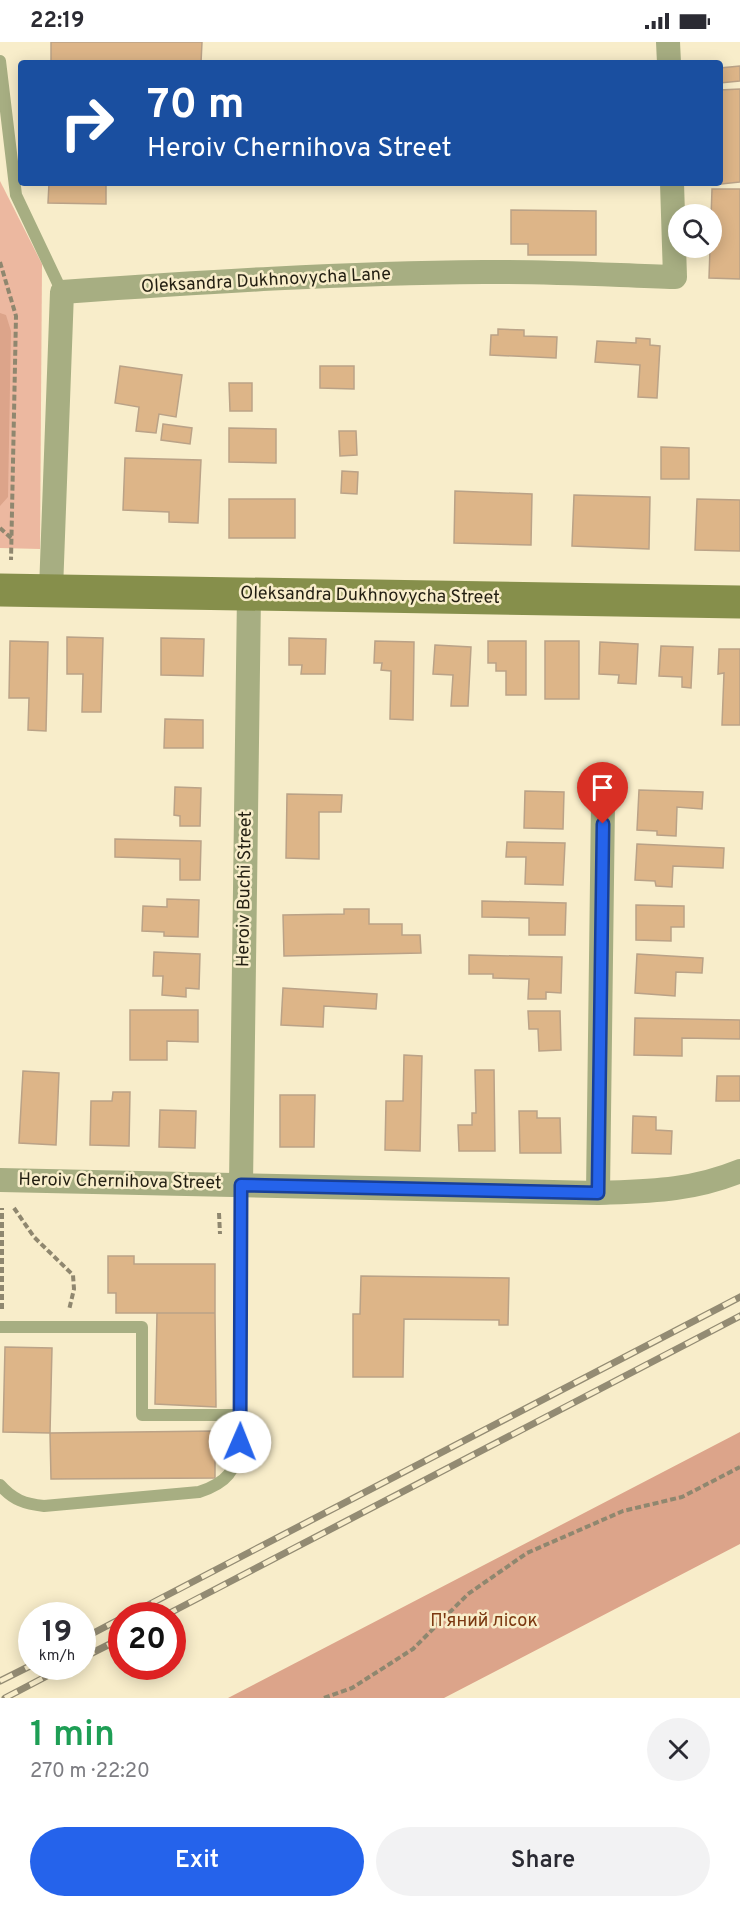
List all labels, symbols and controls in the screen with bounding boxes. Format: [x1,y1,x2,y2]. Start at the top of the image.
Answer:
text: 22:19 [30,8,85,35]
text: 70 m [147,80,245,133]
icon: right [48,84,126,162]
text: Heroiv Chernihova Street [147,132,452,166]
map controls [668,204,722,258]
button: search [668,204,722,258]
street label: Oleksandra Dukhnovycha Lane [140,263,392,299]
street label: Oleksandra Dukhnovycha Street [240,582,500,610]
pin [577,762,628,824]
icon: arrive [586,771,619,804]
street label: Heroiv Buchi Street [232,811,258,967]
street label: Heroiv Chernihova Street [18,1169,222,1195]
position arrow [208,1410,272,1474]
speed limit sign: 20 [108,1602,186,1680]
park label: П'яний лісок [430,1610,538,1633]
text: 19 [42,1615,72,1652]
text: km/h [39,1647,75,1666]
text: 1 min [30,1713,115,1759]
button: close [647,1718,710,1781]
text: 270 m · 22:20 [30,1759,150,1785]
button: Exit [30,1827,364,1896]
button: Share [376,1827,710,1896]

